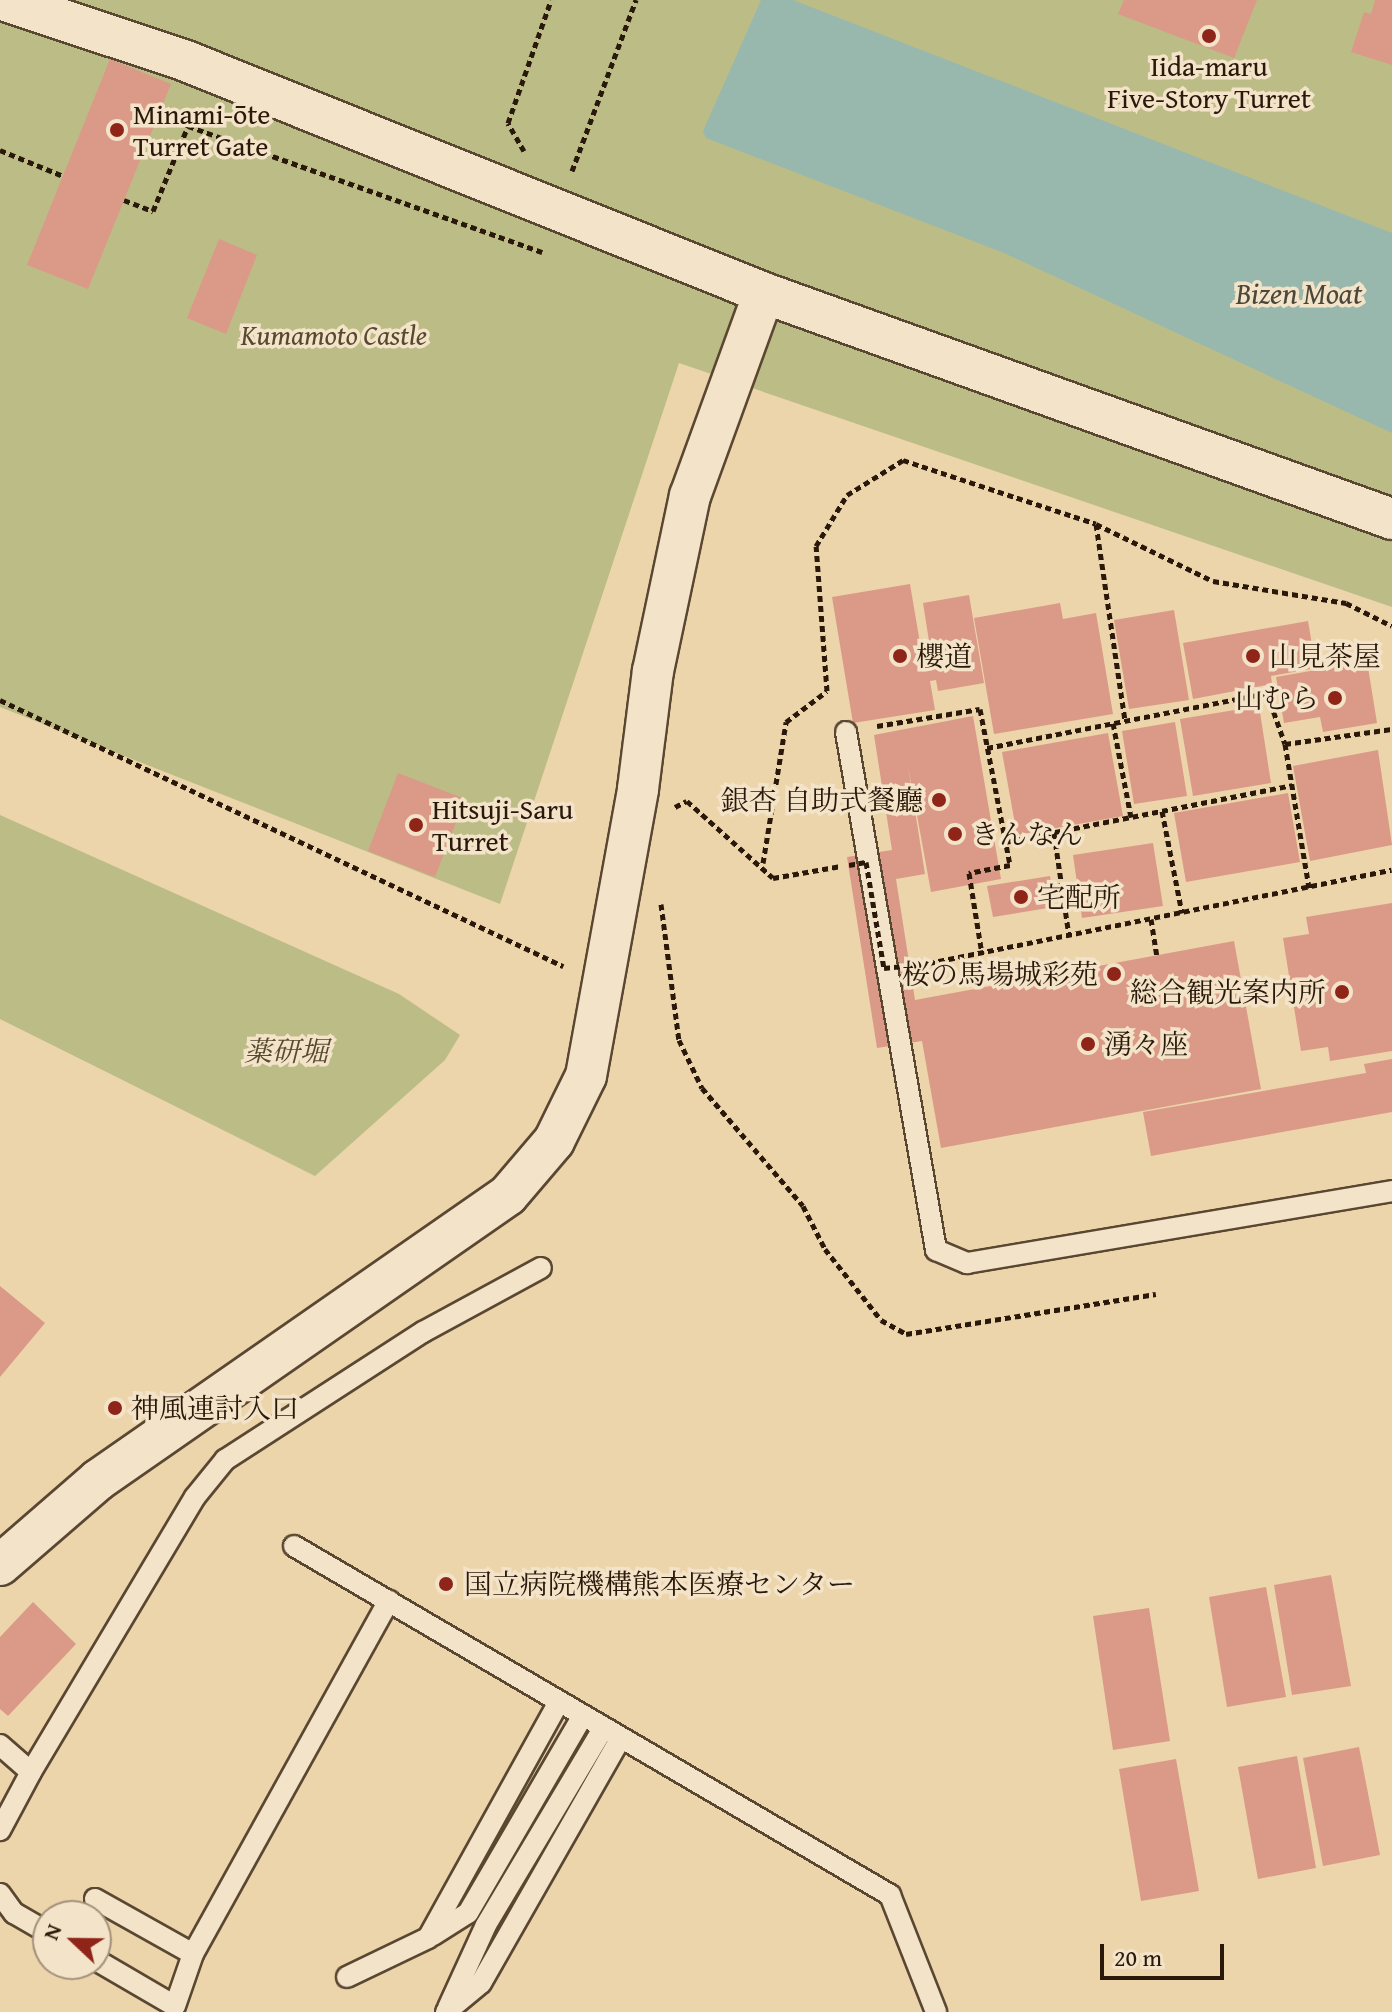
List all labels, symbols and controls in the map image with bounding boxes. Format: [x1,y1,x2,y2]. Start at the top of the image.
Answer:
marker: Iida-maru Five-Story Turret [1200,27,1218,45]
place label: Iida-maru Five-Story Turret [1107,49,1311,115]
place label: Minami-ōte Turret Gate [133,97,270,163]
marker: Minami-ōte Turret Gate [108,121,126,139]
water label: Bizen Moat [1236,275,1362,311]
park label: Kumamoto Castle [241,318,427,352]
place label: 櫻道 [916,639,972,673]
place label: 山見茶屋 [1269,639,1381,673]
marker: 櫻道 [891,647,909,665]
marker: 山見茶屋 [1244,647,1262,665]
place label: 山むら [1235,681,1319,715]
marker: 山むら [1326,689,1344,707]
place label: 銀杏 自助式餐廳 [721,783,923,817]
marker: 銀杏 自助式餐廳 [930,791,948,809]
place label: Hitsuji-Saru Turret [432,792,573,858]
marker: Hitsuji-Saru Turret [407,816,425,834]
place label: きんなん [971,817,1083,851]
marker: きんなん [946,825,964,843]
place label: 宅配所 [1037,880,1121,914]
marker: 宅配所 [1012,888,1030,906]
place label: 桜の馬場城彩苑 [902,957,1098,991]
marker: 桜の馬場城彩苑 [1105,965,1123,983]
place label: 総合観光案内所 [1130,975,1326,1009]
marker: 総合観光案内所 [1333,983,1351,1001]
place label: 湧々座 [1104,1027,1188,1061]
park label: 薬研堀 [244,1034,328,1068]
marker: 湧々座 [1079,1035,1097,1053]
place label: 神風連討入口 [131,1391,299,1425]
marker: 神風連討入口 [106,1399,124,1417]
place label: 国立病院機構熊本医療センター [464,1567,856,1601]
marker: 国立病院機構熊本医療センター [435,1573,457,1595]
north arrow [32,1900,112,1980]
text: N [34,1919,69,1945]
scale bar [1104,1928,1228,1978]
text: 20 m [1114,1940,1162,1975]

